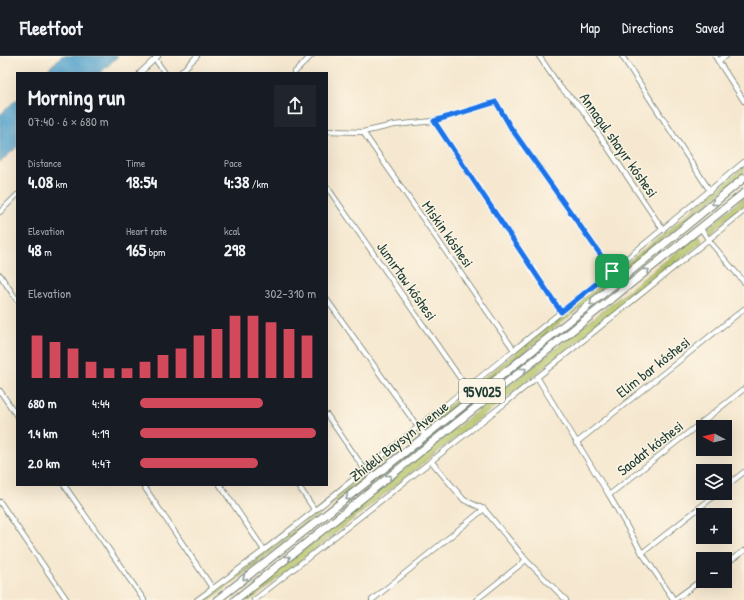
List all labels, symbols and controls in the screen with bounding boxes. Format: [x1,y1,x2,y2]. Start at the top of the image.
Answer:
text: Fleetfoot [20,15,83,41]
text: Map [580,18,600,37]
text: Directions [622,18,673,37]
text: Saved [695,18,724,37]
text: Morning run [28,82,125,112]
button: share [274,85,316,127]
street label: Annaqul shayır kóshesi [575,88,663,202]
text: 07:40 · 6 × 680 m [28,112,109,130]
text: Distance [28,156,62,170]
text: Time [126,156,145,170]
text: Pace [224,156,242,170]
text: 4.08 [28,170,53,193]
text: 18:54 [126,170,157,193]
text: 4:38 [224,170,249,193]
text: km [53,177,68,191]
text: /km [249,177,269,191]
street label: Miskin kóshesi [417,196,479,272]
one-way arrow [711,199,719,206]
text: Elevation [28,224,65,238]
text: Heart rate [126,224,167,238]
text: kcal [224,224,240,238]
street label: Jumırtaw kóshesi [372,237,442,325]
text: 48 [28,238,42,261]
text: 165 [126,238,146,261]
text: 298 [224,238,246,261]
text: m [42,245,52,259]
text: bpm [146,245,165,259]
pin [595,254,629,288]
icon: arrive [601,260,623,282]
one-way arrow [642,269,649,276]
text: Elevation [28,284,71,302]
text: 302–310 m [265,284,316,302]
one-way arrow [589,299,597,306]
street label: Elim bar kóshesi [612,332,694,402]
one-way arrow [519,367,526,374]
road number: 95V025 [459,379,505,403]
text: 680 m [28,394,56,412]
text: 4:44 [92,394,110,412]
street label: Zhideli Baysyn Avenue [345,396,453,486]
street label: Saodat kóshesi [613,416,687,480]
north arrow [696,420,732,456]
map controls [696,420,732,588]
text: 1.4 km [28,424,58,442]
text: 4:19 [92,424,109,442]
text: 2.0 km [28,454,60,472]
text: 4:47 [92,454,111,472]
button: layers [696,464,732,500]
one-way arrow [385,475,392,482]
one-way arrow [345,493,352,500]
button: + [696,508,732,544]
button: − [696,552,732,588]
one-way arrow [283,556,290,563]
one-way arrow [243,573,250,580]

